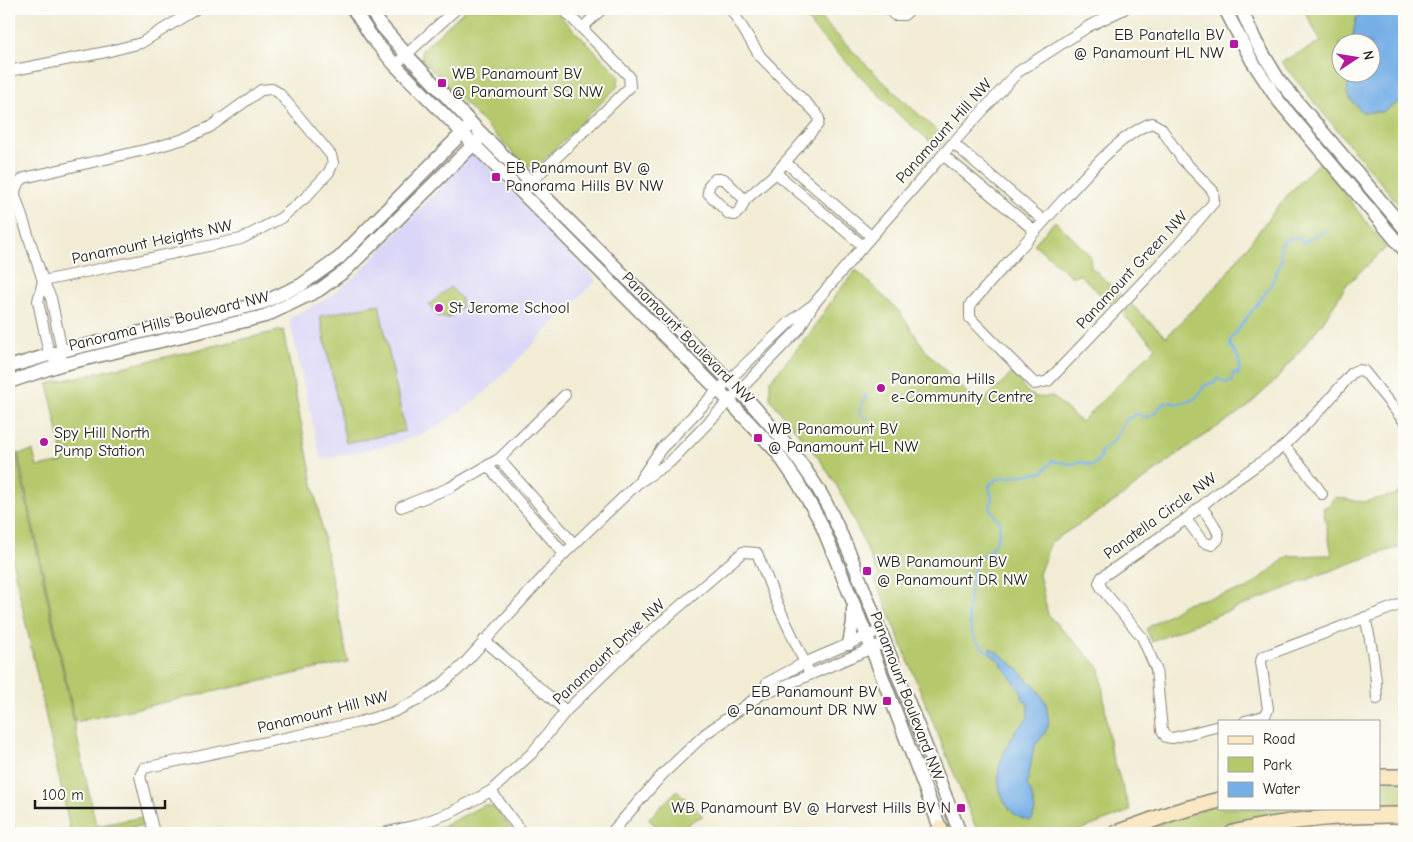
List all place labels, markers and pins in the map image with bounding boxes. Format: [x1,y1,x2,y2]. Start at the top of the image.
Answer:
place label: EB Panatella BV @ Panamount HL NW [1074,26,1224,62]
marker: EB Panatella BV @ Panamount HL NW [1228,38,1240,50]
place label: WB Panamount BV @ Panamount SQ NW [452,65,603,101]
marker: WB Panamount BV @ Panamount SQ NW [436,77,448,89]
place label: EB Panamount BV @ Panorama Hills BV NW [506,159,664,195]
marker: EB Panamount BV @ Panorama Hills BV NW [490,171,502,183]
place label: St Jerome School [449,299,570,317]
marker: St Jerome School [433,302,445,314]
place label: Panorama Hills e-Community Centre [891,370,1033,406]
marker: Panorama Hills e-Community Centre [875,382,887,394]
place label: WB Panamount BV @ Panamount HL NW [768,420,918,456]
place label: Spy Hill North Pump Station [54,424,150,460]
marker: WB Panamount BV @ Panamount HL NW [752,432,764,444]
marker: Spy Hill North Pump Station [38,436,50,448]
place label: WB Panamount BV @ Panamount DR NW [877,553,1027,589]
marker: WB Panamount BV @ Panamount DR NW [861,565,873,577]
place label: EB Panamount BV @ Panamount DR NW [727,683,877,719]
marker: EB Panamount BV @ Panamount DR NW [881,695,893,707]
place label: WB Panamount BV @ Harvest Hills BV N [671,799,951,817]
marker: WB Panamount BV @ Harvest Hills BV N [955,802,967,814]

